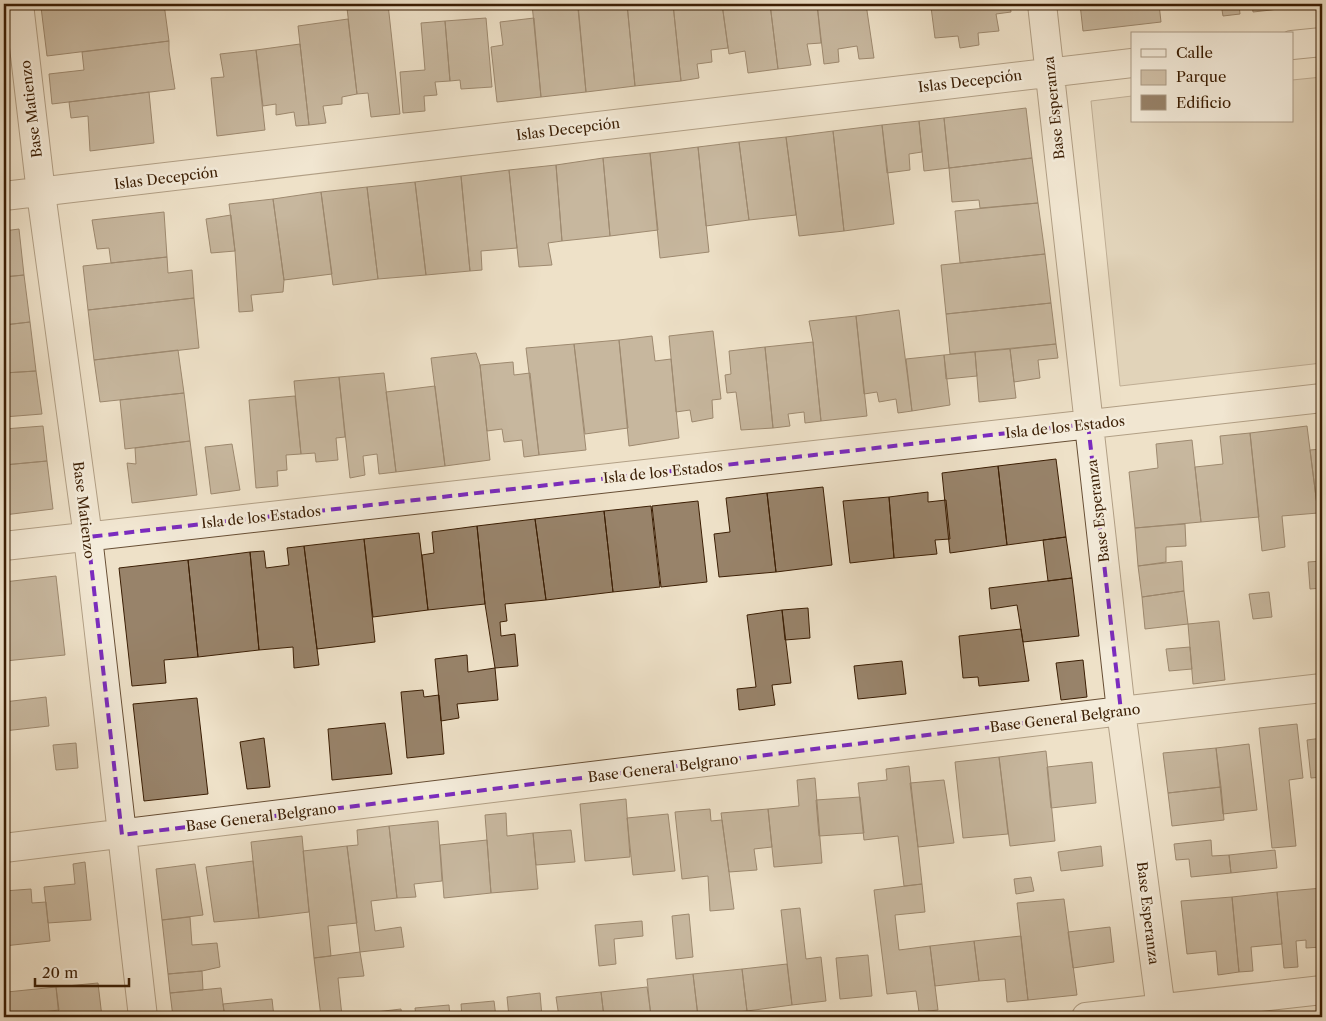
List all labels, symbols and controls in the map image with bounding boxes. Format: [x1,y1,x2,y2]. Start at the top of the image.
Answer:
legend [1131,32,1294,122]
text: Calle [1176,43,1213,62]
street label: Base Esperanza [1040,55,1068,160]
street label: Base Matienzo [16,59,46,159]
street label: Islas Decepción [917,66,1023,96]
text: Parque [1176,67,1226,86]
text: Edificio [1176,93,1231,112]
street label: Islas Decepción [515,114,621,144]
street label: Islas Decepción [113,163,219,193]
street label: Isla de los Estados [1004,412,1126,442]
street label: Isla de los Estados [602,457,724,487]
street label: Base Esperanza [1083,458,1113,564]
street label: Base Matienzo [69,460,99,560]
street label: Isla de los Estados [200,502,322,532]
street label: Base General Belgrano [989,700,1141,736]
street label: Base General Belgrano [587,750,739,786]
street label: Base General Belgrano [185,799,337,835]
street label: Base Esperanza [1133,860,1163,966]
scale bar [35,956,129,988]
text: 20 m [42,963,78,982]

